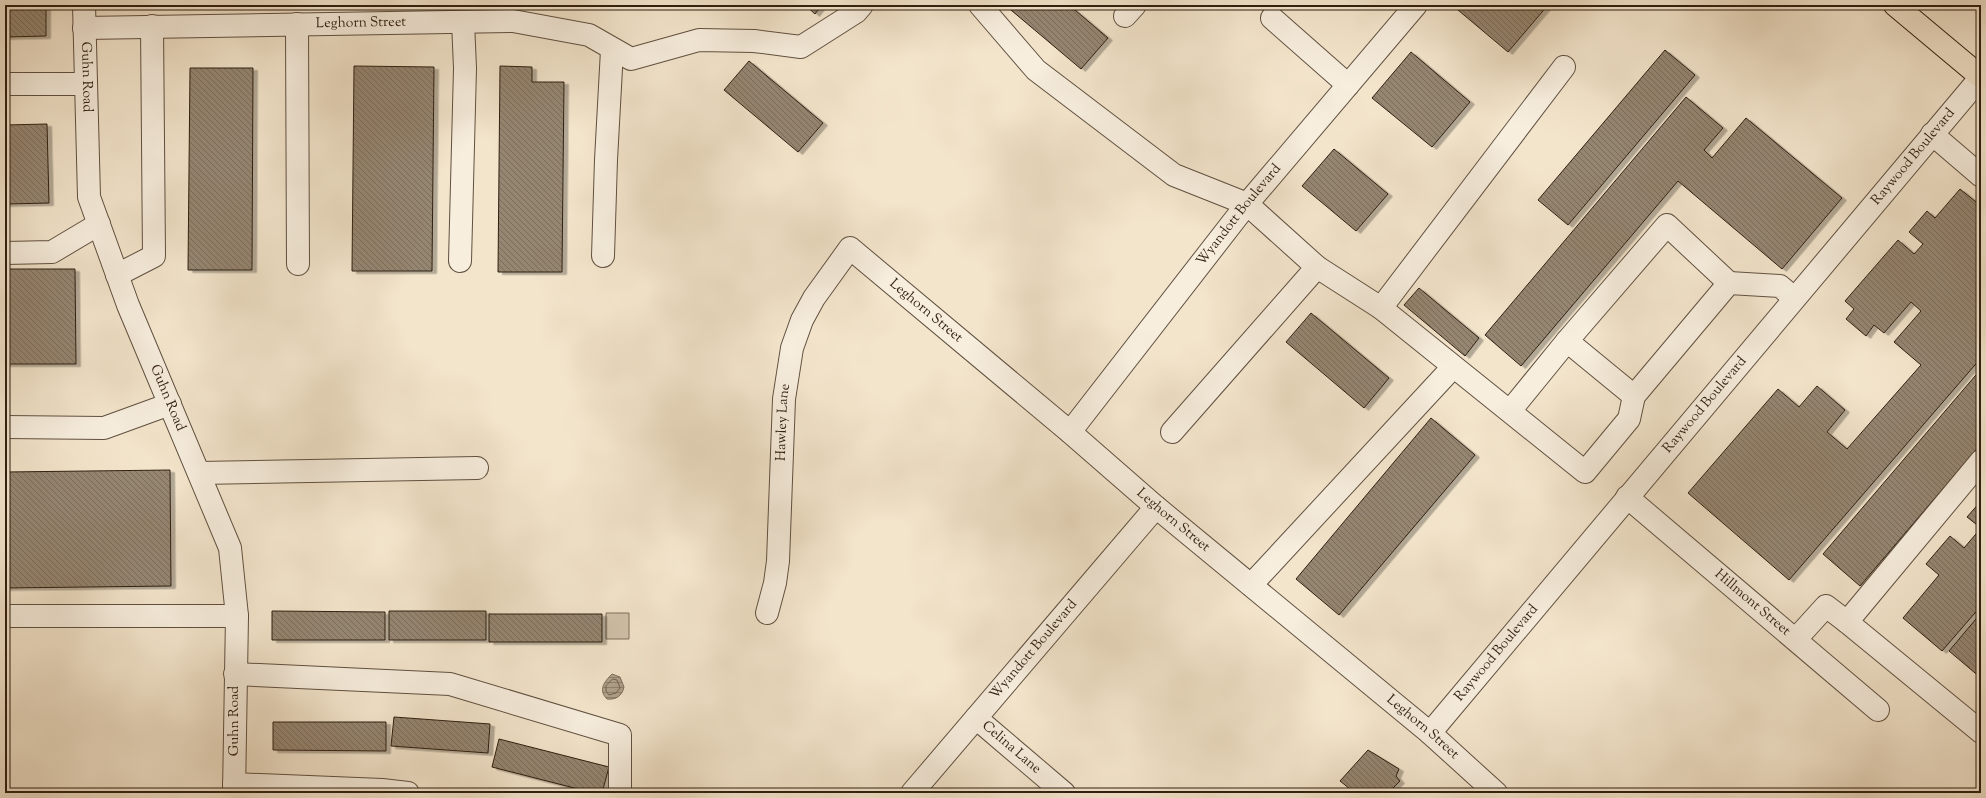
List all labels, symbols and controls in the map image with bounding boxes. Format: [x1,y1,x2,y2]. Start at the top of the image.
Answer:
street label: Leghorn Street [316,13,406,34]
street label: Guhn Road [75,41,97,113]
street label: Raywood Boulevard [1867,104,1960,210]
street label: Wyandott Boulevard [1192,160,1287,271]
street label: Leghorn Street [885,275,967,348]
street label: Raywood Boulevard [1659,352,1752,458]
street label: Guhn Road [144,362,190,435]
street label: Hawley Lane [772,382,796,461]
street label: Leghorn Street [1132,484,1214,557]
street label: Hillmont Street [1710,565,1795,641]
street label: Wyandott Boulevard [986,596,1082,704]
street label: Raywood Boulevard [1450,601,1544,706]
street label: Guhn Road [225,686,245,756]
street label: Leghorn Street [1381,691,1463,765]
street label: Celina Lane [977,717,1045,779]

